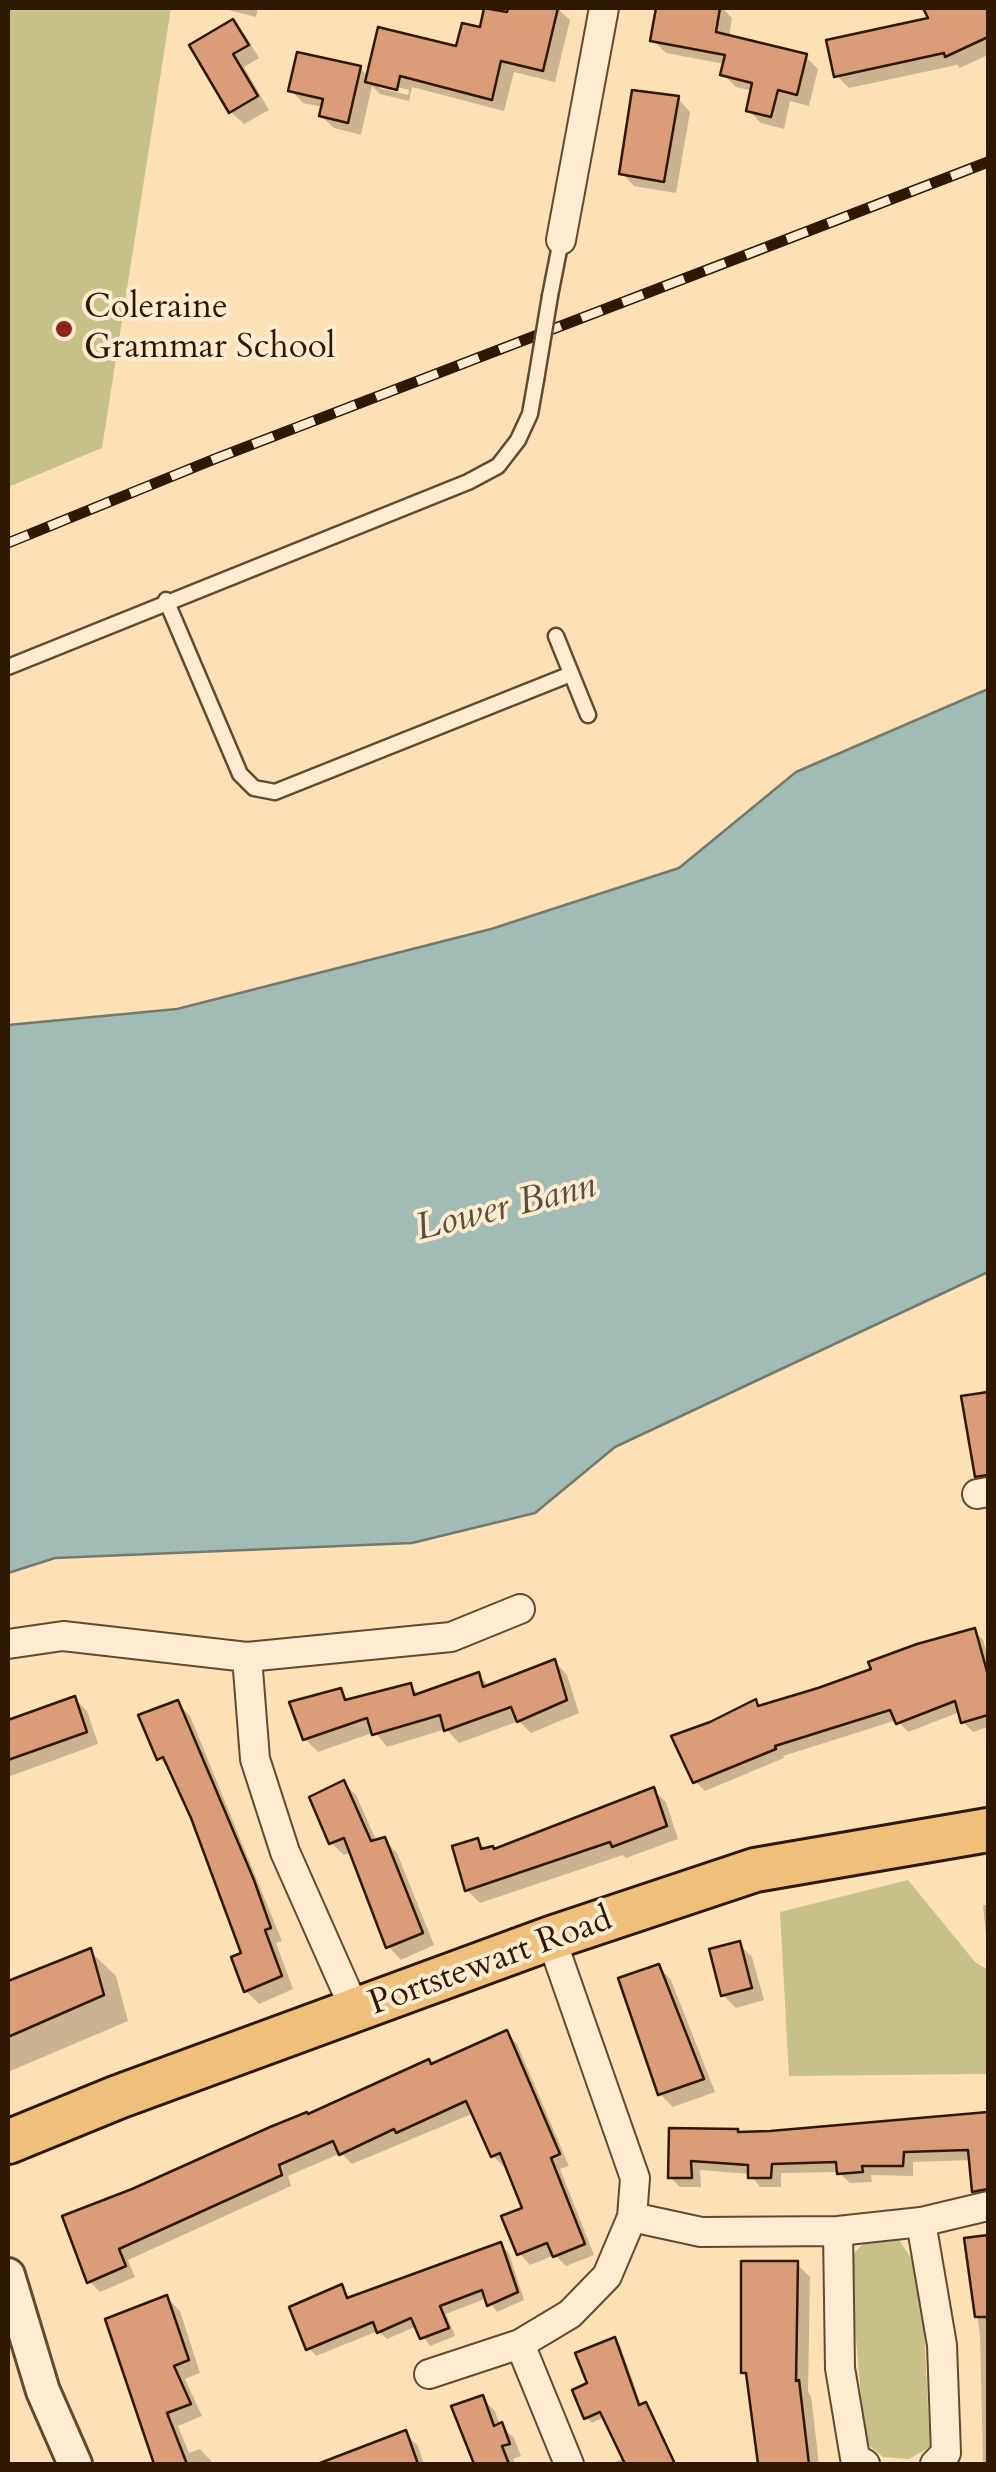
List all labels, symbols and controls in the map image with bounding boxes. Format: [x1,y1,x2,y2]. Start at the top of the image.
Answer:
place label: Coleraine Grammar School [84,288,336,370]
marker: Coleraine Grammar School [53,318,75,340]
water label: Lower Bann [411,1165,601,1253]
street label: Portstewart Road [364,1900,618,2026]

